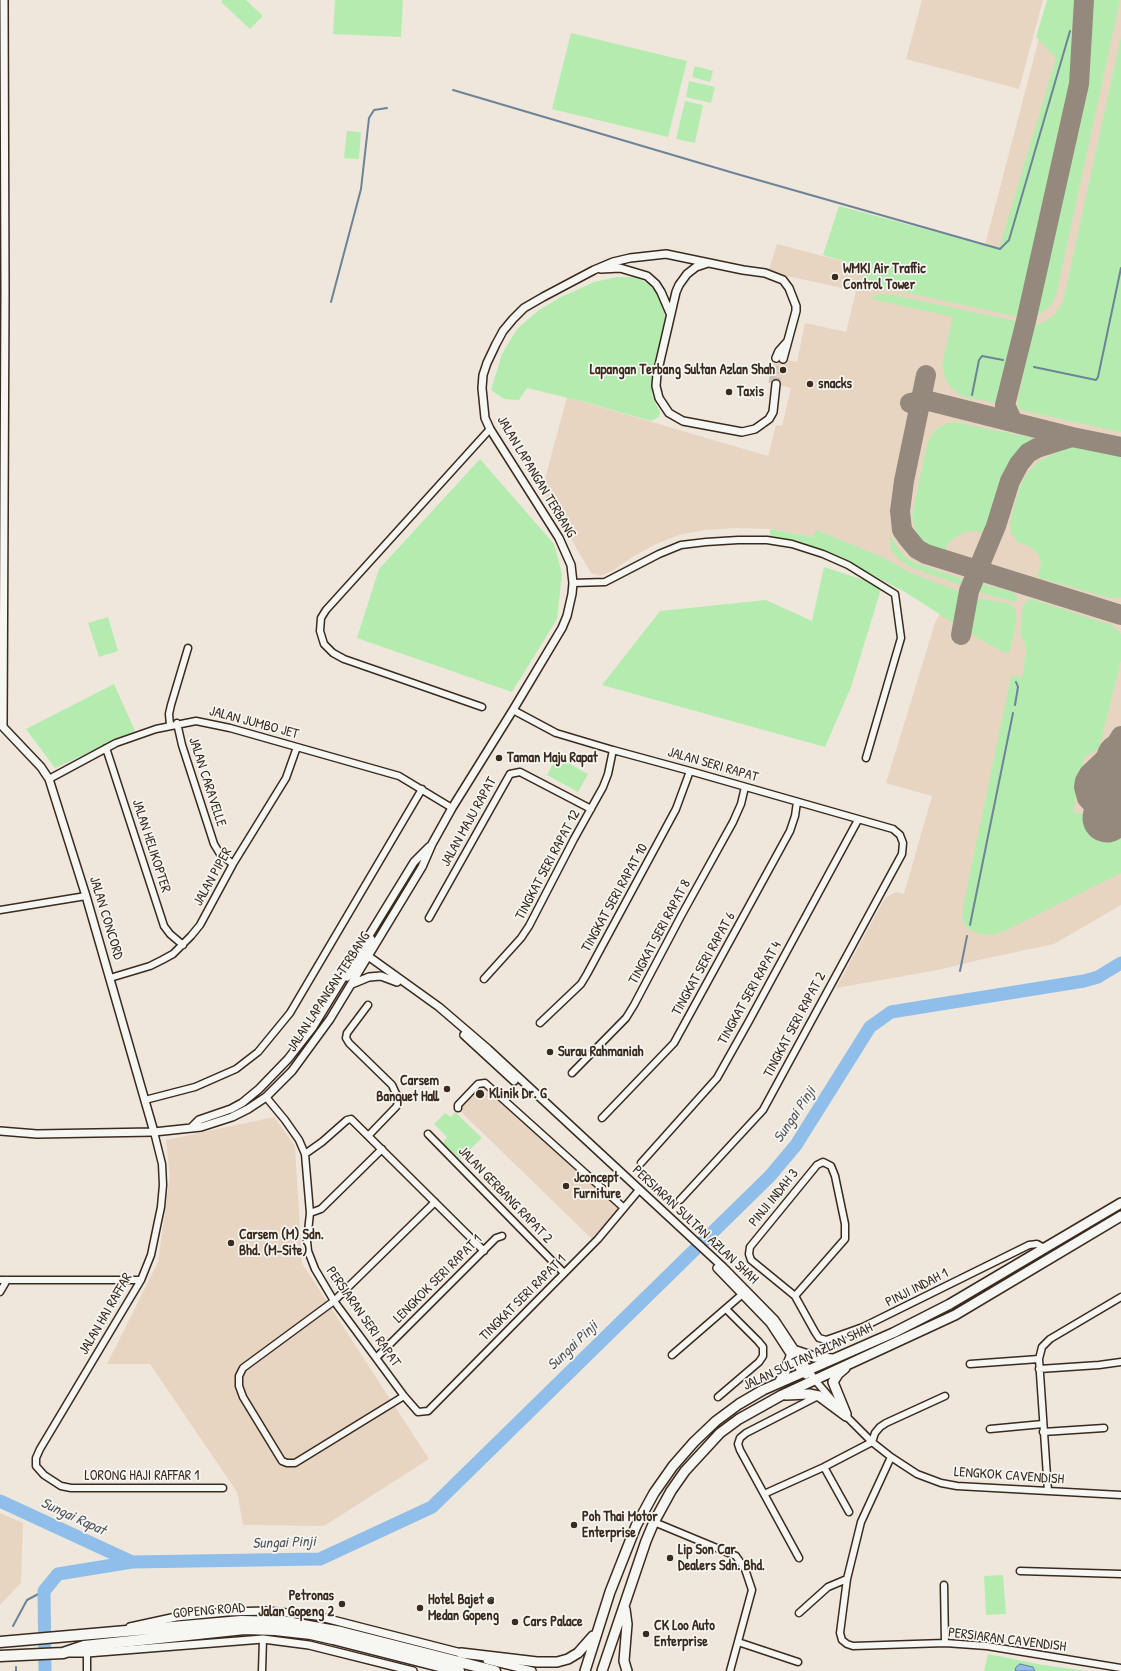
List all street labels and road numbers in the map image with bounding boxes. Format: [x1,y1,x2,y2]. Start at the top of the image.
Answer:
street label: JALAN LAPANGAN TERBANG [493,413,579,541]
street label: JALAN JUMBO JET [207,703,301,743]
street label: JALAN CARAVELLE [185,735,229,829]
street label: JALAN SERI RAPAT [666,744,760,786]
street label: JALAN MAJU RAPAT [438,775,500,869]
street label: JALAN HELIKOPTER [128,797,174,895]
street label: TINGKAT SERI RAPAT 12 [512,807,584,923]
street label: TINGKAT SERI RAPAT 10 [578,841,652,955]
street label: JALAN PIPER [190,845,236,909]
street label: JALAN CONCORD [85,874,127,962]
street label: TINGKAT SERI RAPAT 8 [625,877,695,987]
street label: TINGKAT SERI RAPAT 6 [669,909,739,1019]
street label: JALAN LAPANGAN TERBANG [284,929,374,1055]
street label: TINGKAT SERI RAPAT 4 [715,939,785,1047]
street label: TINGKAT SERI RAPAT 2 [760,970,830,1080]
street label: JALAN GERBANG RAPAT 2 [454,1143,556,1247]
street label: PERSIARAN SULTAN AZLAN SHAH [629,1162,761,1288]
street label: PINJI INDAH 3 [746,1166,802,1230]
street label: LENGKOK SERI RAPAT 1 [390,1231,486,1327]
street label: TINGKAT SERI RAPAT 1 [476,1251,570,1345]
street label: PERSIARAN SERI RAPAT [322,1264,404,1370]
street label: PINJI INDAH 1 [883,1265,951,1311]
street label: JALAN HAI RAFFAR [76,1270,136,1358]
street label: JALAN SULTAN AZLAN SHAH [741,1320,875,1394]
street label: LENGKOK CAVENDISH [953,1464,1065,1488]
street label: LORONG HAJI RAFFAR 1 [85,1468,199,1484]
street label: GOPENG ROAD [172,1599,246,1623]
street label: PERSIARAN CAVENDISH [947,1624,1067,1656]

